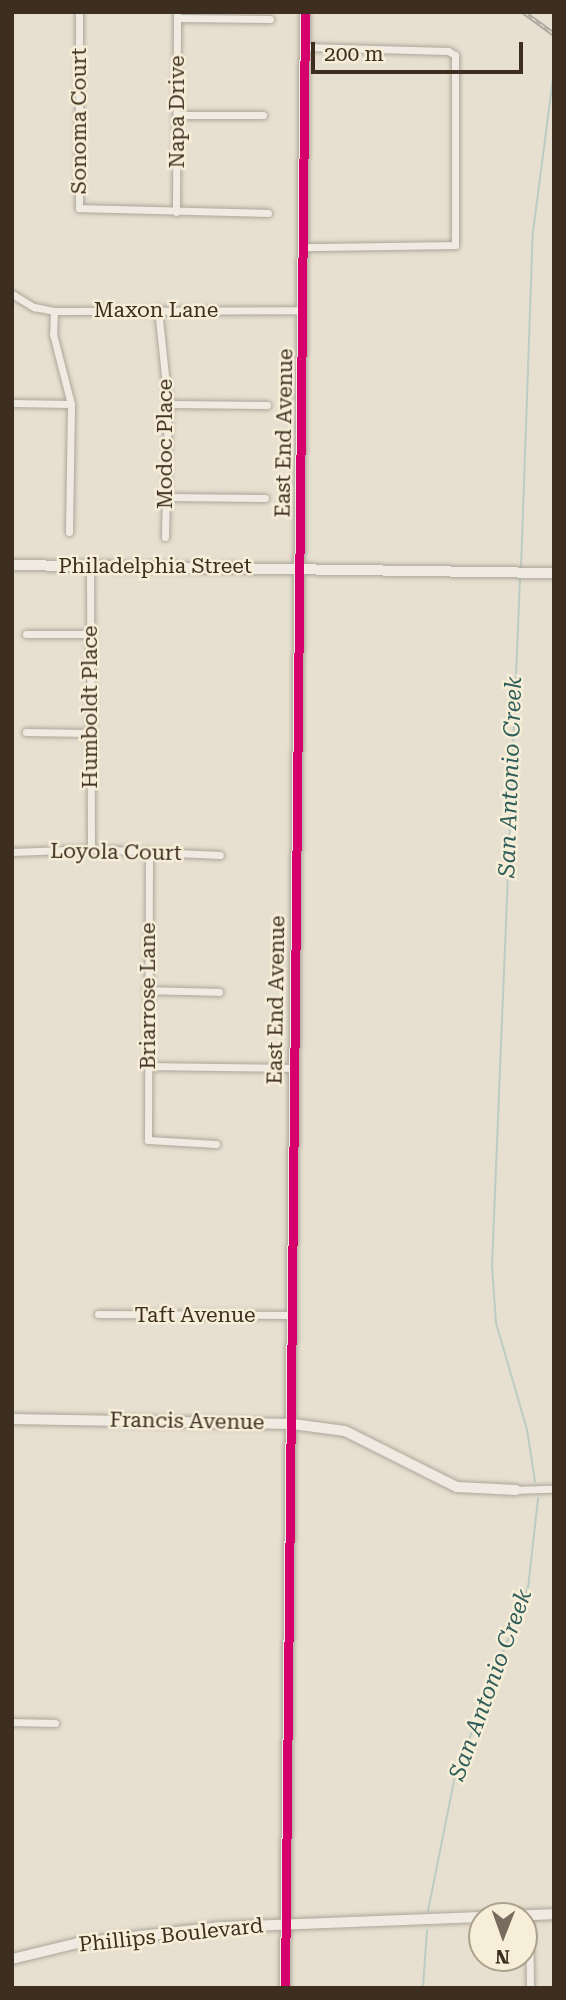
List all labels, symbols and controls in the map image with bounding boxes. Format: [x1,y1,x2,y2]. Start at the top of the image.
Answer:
scale bar [314,28,526,72]
text: 200 m [324,42,384,66]
street label: Sonoma Court [66,48,92,194]
street label: Napa Drive [164,56,190,168]
street label: Maxon Lane [94,297,218,323]
street label: East End Avenue [270,348,298,518]
street label: Modoc Place [152,379,178,509]
street label: Philadelphia Street [58,553,252,579]
street label: Humboldt Place [77,625,103,789]
water label: San Antonio Creek [494,676,528,878]
street label: Loyola Court [50,838,182,866]
street label: East End Avenue [262,915,290,1085]
street label: Briarrose Lane [135,922,161,1070]
street label: Taft Avenue [134,1302,256,1328]
street label: Francis Avenue [109,1407,265,1435]
water label: San Antonio Creek [444,1586,538,1784]
north arrow [468,1902,538,1972]
street label: Phillips Boulevard [78,1913,264,1957]
text: N [495,1945,510,1968]

